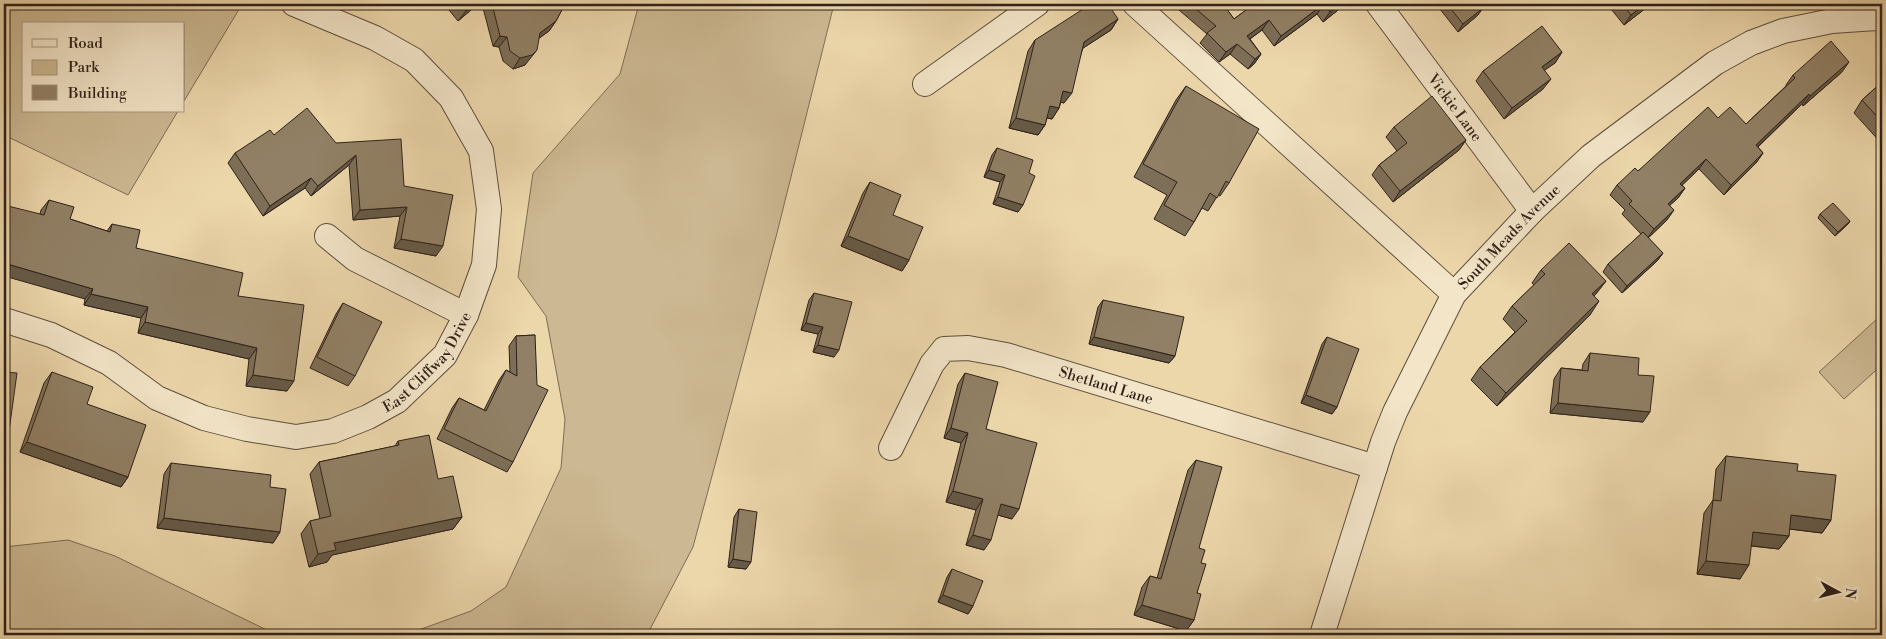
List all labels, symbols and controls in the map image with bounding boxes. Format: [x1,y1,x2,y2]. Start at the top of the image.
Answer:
legend [22,22,185,112]
text: Road [68,34,103,53]
text: Park [68,58,100,77]
street label: Vickie Lane [1423,69,1486,145]
text: Building [67,84,127,103]
street label: South Meads Avenue [1454,180,1564,293]
street label: East Cliffway Drive [379,309,475,417]
street label: Shetland Lane [1057,362,1155,409]
north arrow [1814,566,1864,616]
text: N [1840,587,1860,600]

